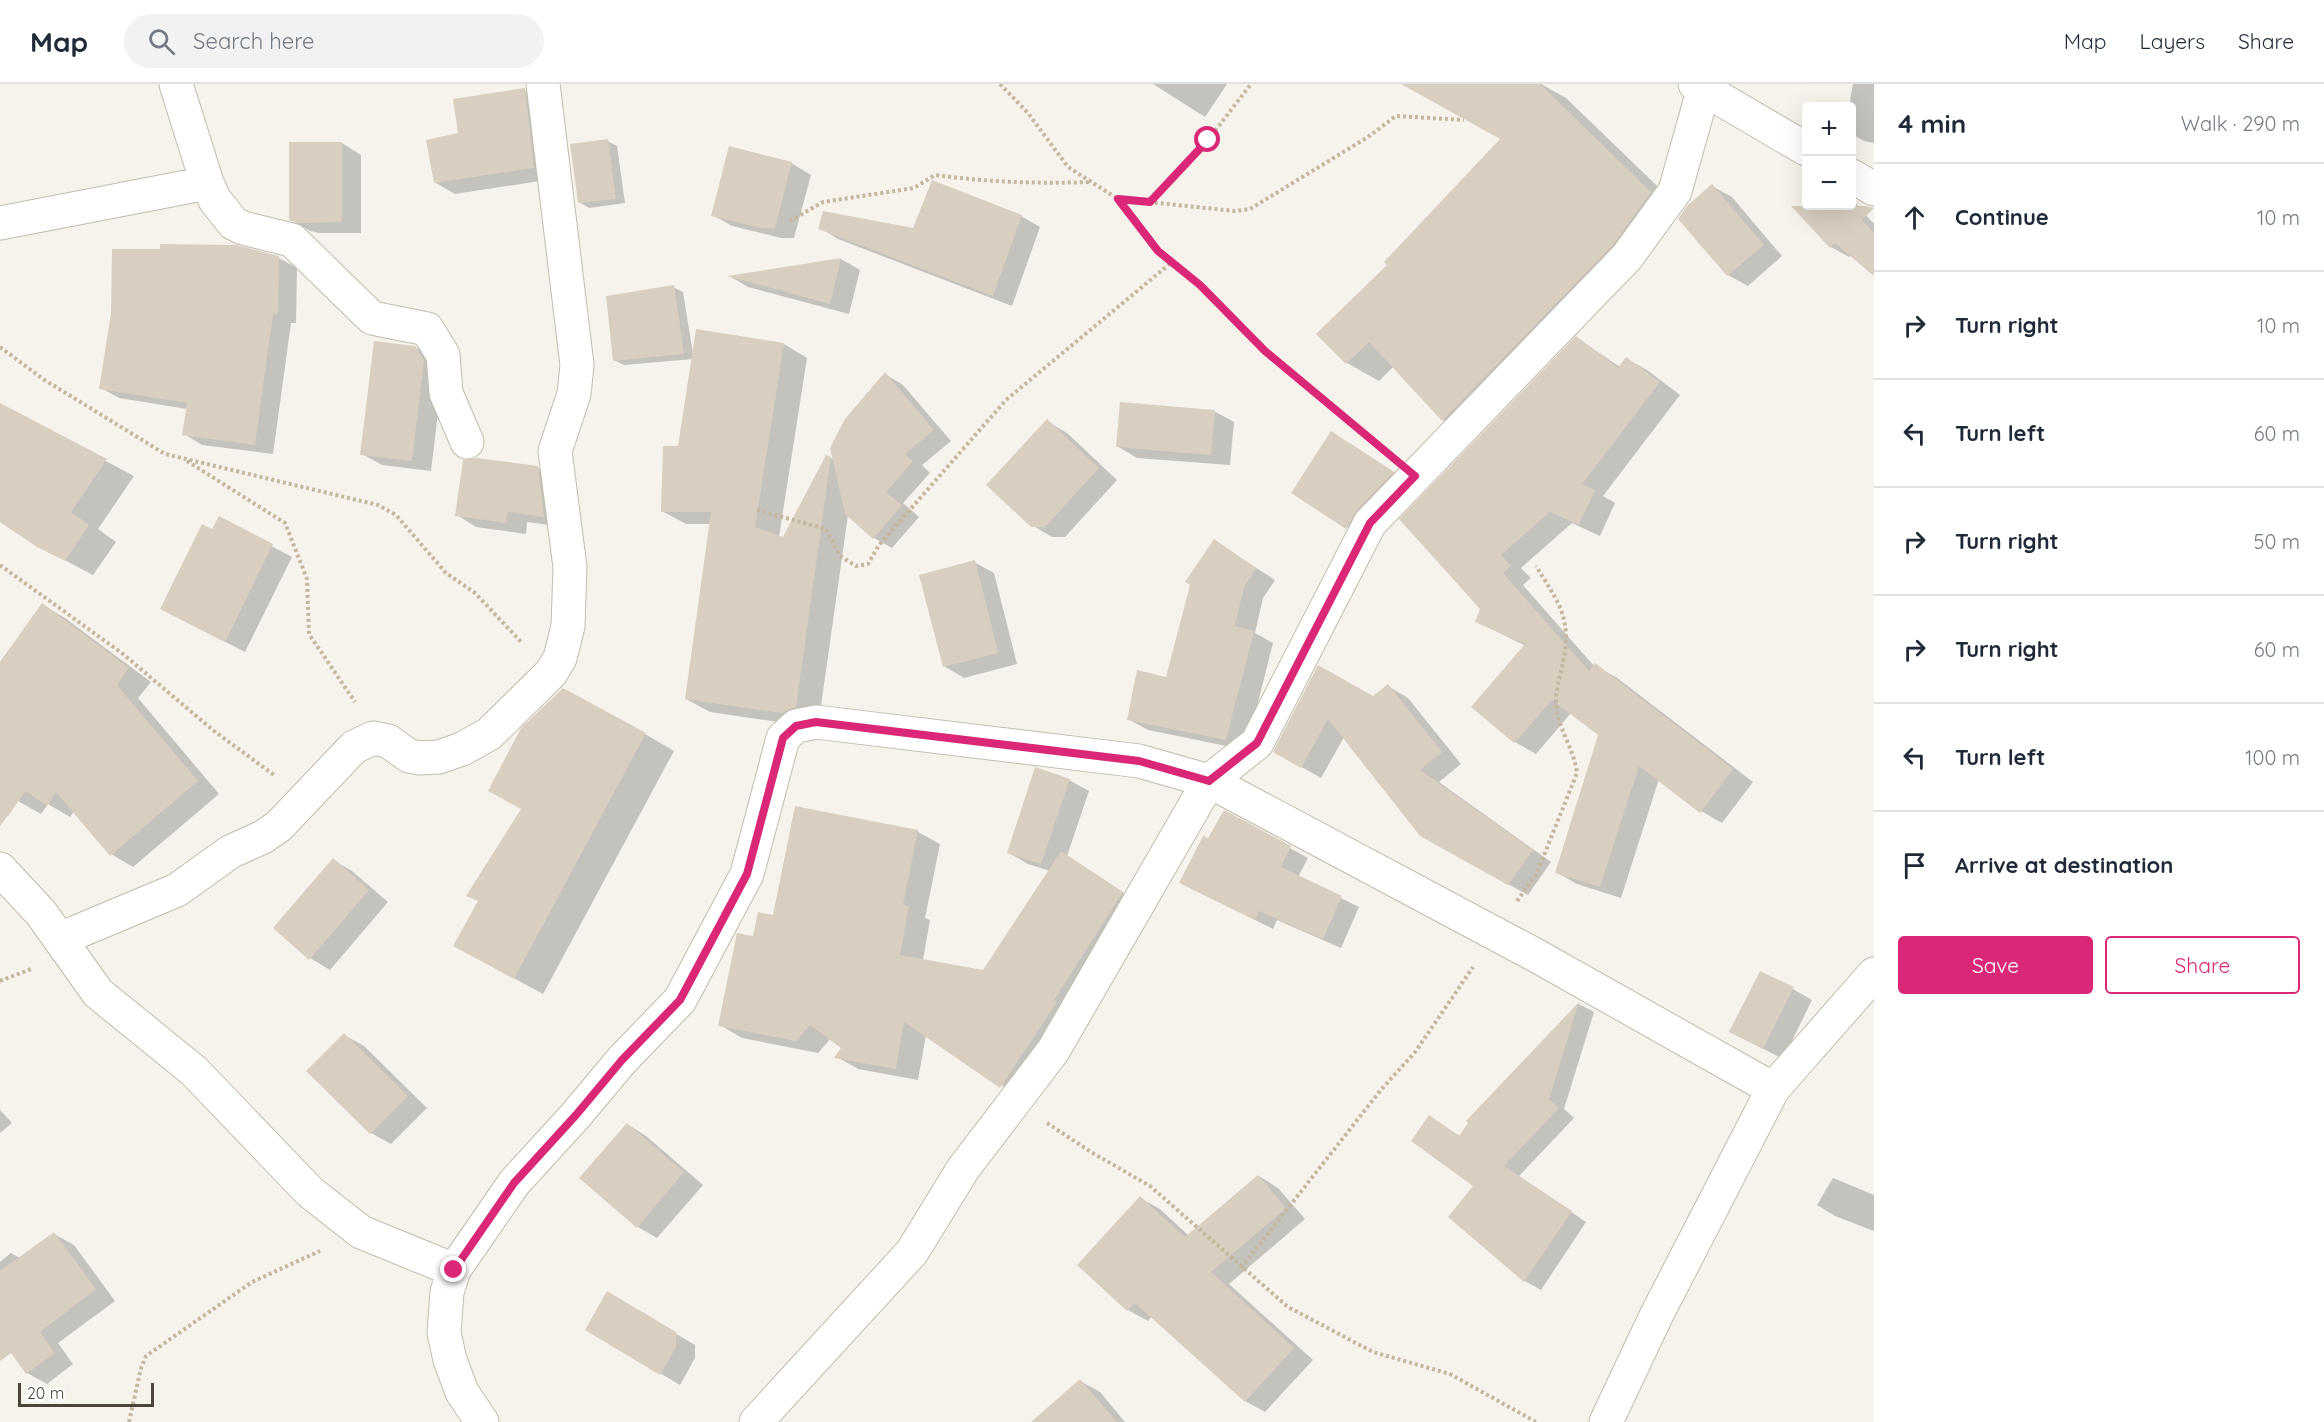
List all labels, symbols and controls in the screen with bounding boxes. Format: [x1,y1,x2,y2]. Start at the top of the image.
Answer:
search box [124,14,544,68]
text: Map [30,24,88,59]
icon: search [145,25,178,58]
text: Search here [193,27,315,55]
text: Map [2064,28,2107,54]
text: Layers [2140,28,2205,54]
text: Share [2238,28,2294,54]
map controls [1802,102,1856,210]
button: + [1802,102,1856,156]
text: 4 min [1898,107,1966,140]
text: Walk · 290 m [2181,111,2300,136]
route start [1194,126,1220,152]
button: − [1802,156,1856,210]
icon: ahead [1898,201,1931,234]
text: Continue [1955,203,2049,231]
text: 10 m [2257,205,2300,230]
icon: right [1898,309,1931,342]
text: Turn right [1955,311,2059,339]
text: 10 m [2257,313,2300,338]
icon: left [1898,417,1931,450]
text: Turn left [1955,419,2045,447]
text: 60 m [2254,421,2300,446]
icon: right [1898,525,1931,558]
text: Turn right [1955,527,2059,555]
text: 50 m [2254,529,2300,554]
icon: right [1898,633,1931,666]
text: Turn right [1955,635,2059,663]
text: 60 m [2254,637,2300,662]
icon: left [1898,741,1931,774]
text: Turn left [1955,743,2045,771]
text: 100 m [2245,745,2300,770]
icon: arrive [1898,849,1931,882]
text: Arrive at destination [1955,851,2173,879]
button: Save [1898,936,2093,994]
button: Share [2105,936,2300,994]
route end [440,1256,466,1282]
scale bar [18,1380,154,1408]
text: 20 m [27,1383,64,1403]

